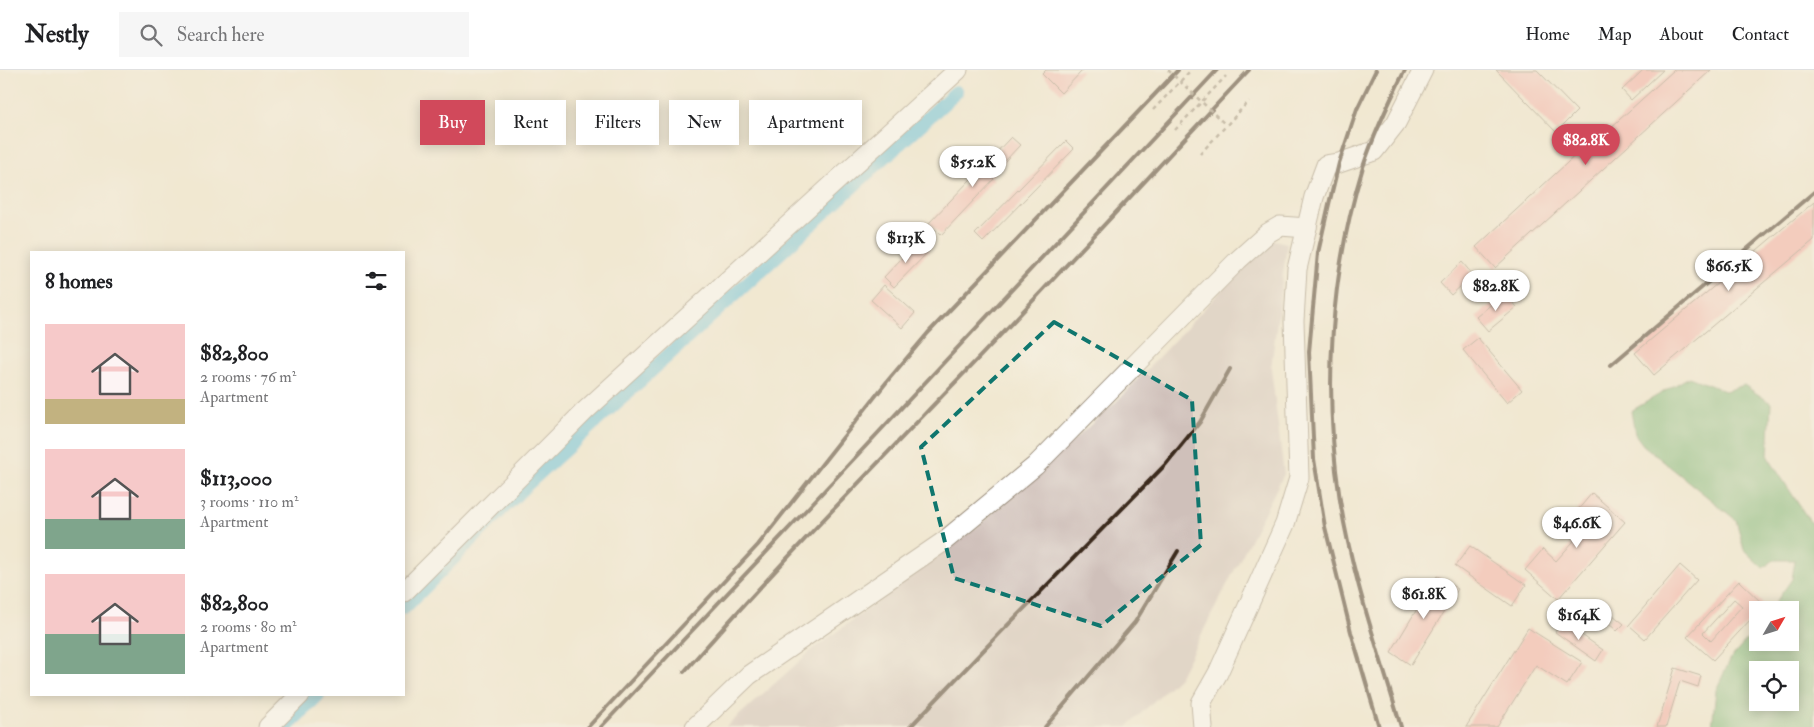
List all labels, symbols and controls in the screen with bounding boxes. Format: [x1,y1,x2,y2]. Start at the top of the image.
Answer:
search box [119,12,469,57]
text: Nestly [25,19,89,50]
icon: search [137,21,165,49]
text: Search here [177,23,264,47]
text: Home [1525,23,1570,46]
text: Map [1598,23,1632,46]
text: About [1660,23,1704,46]
text: Contact [1732,23,1789,46]
chip: Buy [420,100,485,145]
chip: Rent [495,100,566,145]
chip: Filters [576,100,659,145]
chip: New [669,100,739,145]
chip: Apartment [749,100,862,145]
pin: $82.8K [1545,124,1627,166]
text: $82.8K [1563,130,1609,150]
pin: $55.2K [932,146,1014,188]
text: $55.2K [950,152,996,172]
pin: $113K [871,222,941,264]
text: $113K [887,228,925,248]
pin: $66.5K [1688,250,1770,292]
text: $66.5K [1706,256,1752,276]
icon: filters [362,267,390,295]
text: 8 homes [45,268,113,295]
pin: $82.8K [1455,270,1537,312]
text: $82.8K [1473,276,1519,296]
text: $82,800 [200,340,269,367]
icon: home [85,344,145,404]
text: 2 rooms · 76 m² [200,367,296,387]
text: Apartment [200,387,268,407]
text: $113,000 [200,465,272,492]
icon: home [85,469,145,529]
text: 3 rooms · 110 m² [200,492,298,512]
pin: $46.6K [1536,506,1618,549]
text: Apartment [200,512,268,532]
text: $46.6K [1553,513,1601,533]
pin: $61.8K [1383,578,1465,620]
text: $61.8K [1402,584,1446,604]
text: $82,800 [200,590,269,617]
icon: home [85,594,145,654]
pin: $164K [1544,598,1614,641]
north arrow [1749,601,1799,651]
map controls [1749,601,1799,711]
text: $164K [1558,605,1600,625]
text: 2 rooms · 80 m² [200,617,297,637]
text: Apartment [200,637,268,657]
button: locate [1749,661,1799,711]

